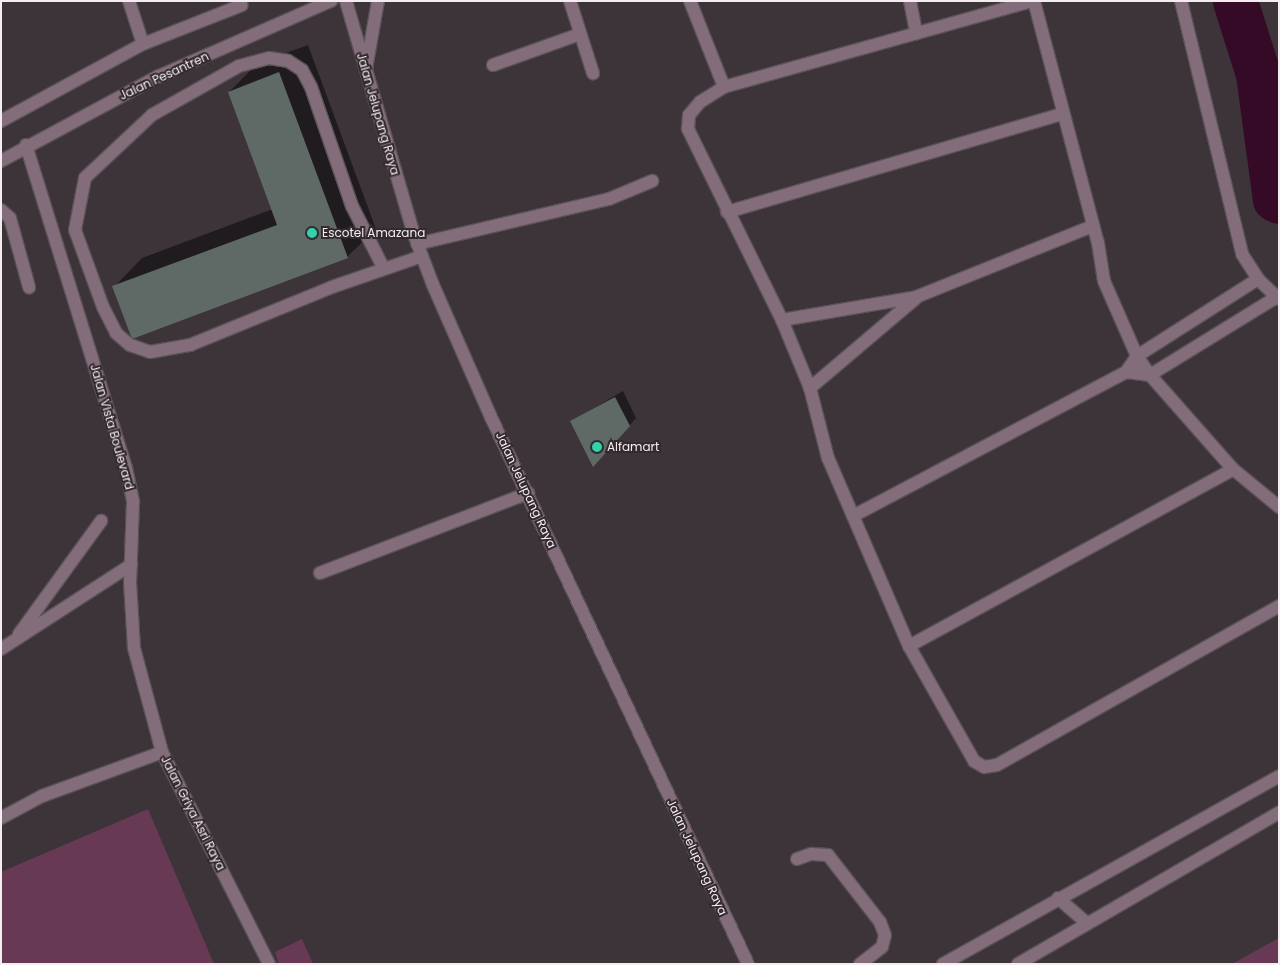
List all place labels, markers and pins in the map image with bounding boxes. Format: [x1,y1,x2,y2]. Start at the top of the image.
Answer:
place label: Escotel Amazana [322,226,425,240]
marker: Escotel Amazana [306,227,318,239]
place label: Alfamart [607,440,659,454]
marker: Alfamart [591,441,603,453]

